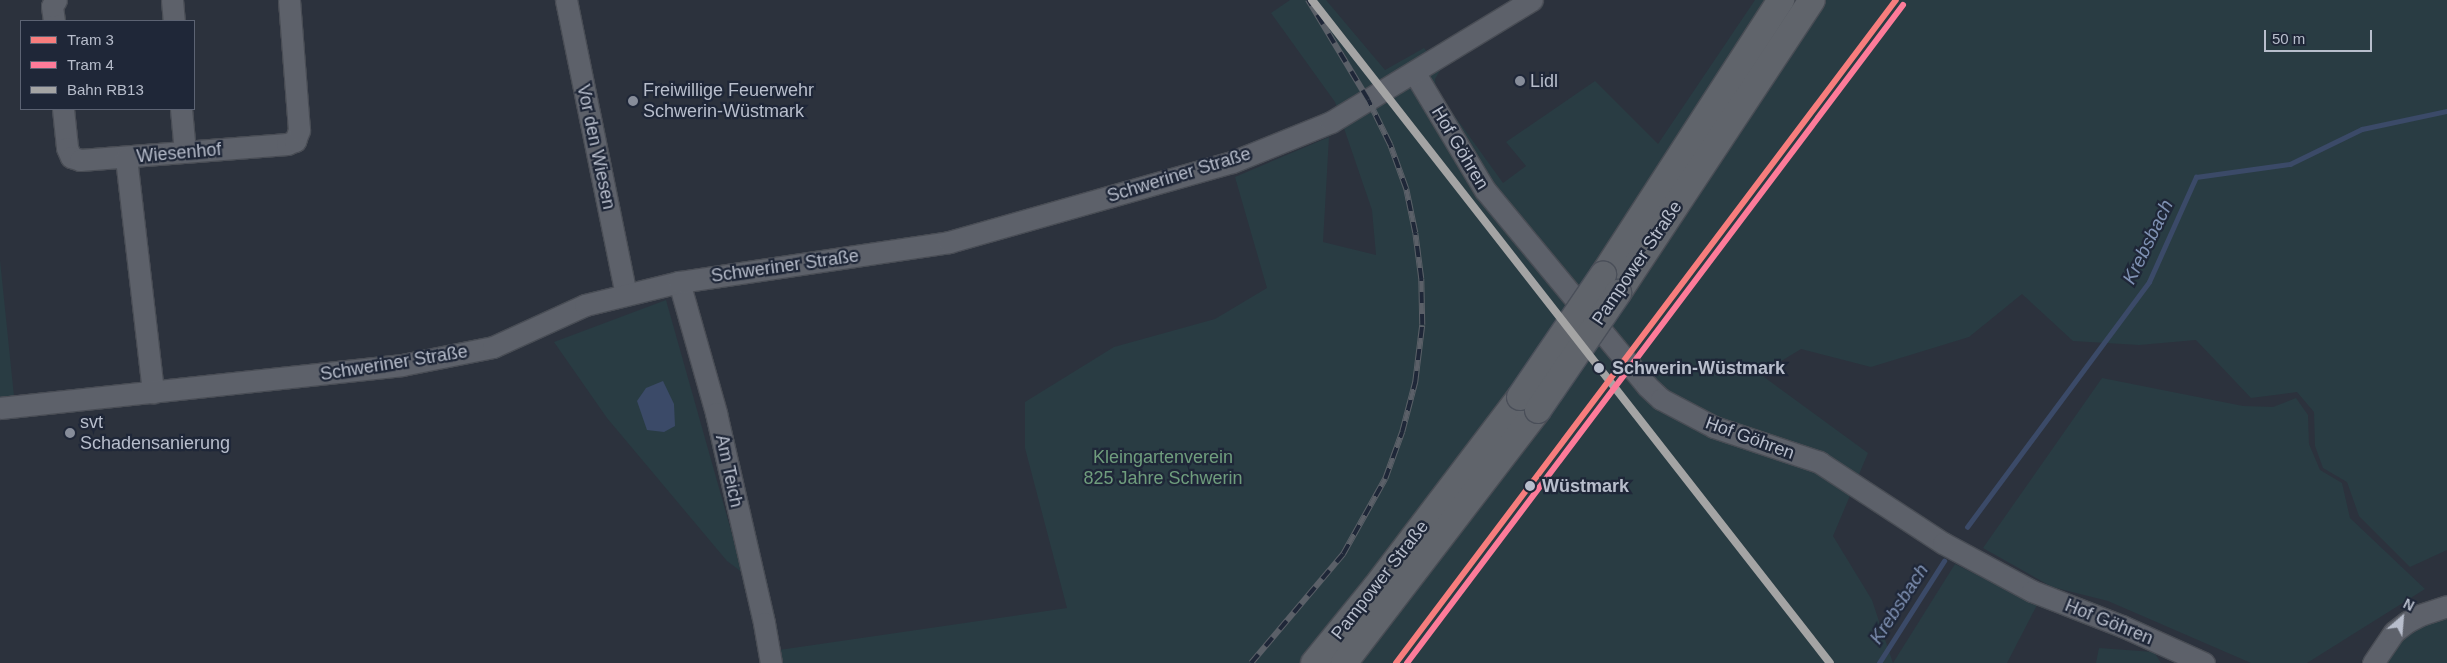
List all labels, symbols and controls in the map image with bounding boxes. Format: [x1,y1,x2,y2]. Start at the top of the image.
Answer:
legend [20,20,195,110]
scale bar [2267,20,2374,52]
text: 50 m [2272,30,2305,47]
text: Tram 3 [67,31,114,48]
text: Tram 4 [67,56,114,73]
place label: Lidl [1530,70,1558,92]
marker: Lidl [1514,75,1526,87]
place label: Freiwillige Feuerwehr Schwerin-Wüstmark [643,80,814,122]
text: Bahn RB13 [67,81,144,98]
street label: Vor den Wiesen [572,83,620,211]
marker: Freiwillige Feuerwehr Schwerin-Wüstmark [627,95,639,107]
street label: Hof Göhren [1427,103,1493,193]
street label: Wiesenhof [136,139,222,167]
street label: Schweriner Straße [1105,143,1253,207]
water label: Krebsbach [2118,196,2178,288]
street label: Pampower Straße [1587,197,1687,329]
street label: Schweriner Straße [710,245,860,287]
street label: Schweriner Straße [319,341,469,385]
place label: Schwerin-Wüstmark [1612,357,1785,379]
marker: Schwerin-Wüstmark [1590,359,1608,377]
place label: svt Schadensanierung [80,412,230,454]
street label: Hof Göhren [1703,412,1797,464]
marker: svt Schadensanierung [64,427,76,439]
street label: Am Teich [711,433,747,509]
park label: Kleingartenverein 825 Jahre Schwerin [1083,447,1243,489]
place label: Wüstmark [1542,475,1629,497]
marker: Wüstmark [1521,477,1539,495]
street label: Pampower Straße [1327,516,1433,644]
water label: Krebsbach [1865,560,1933,648]
north arrow [2377,593,2427,643]
street label: Hof Göhren [2062,595,2156,649]
text: N [2401,595,2417,614]

